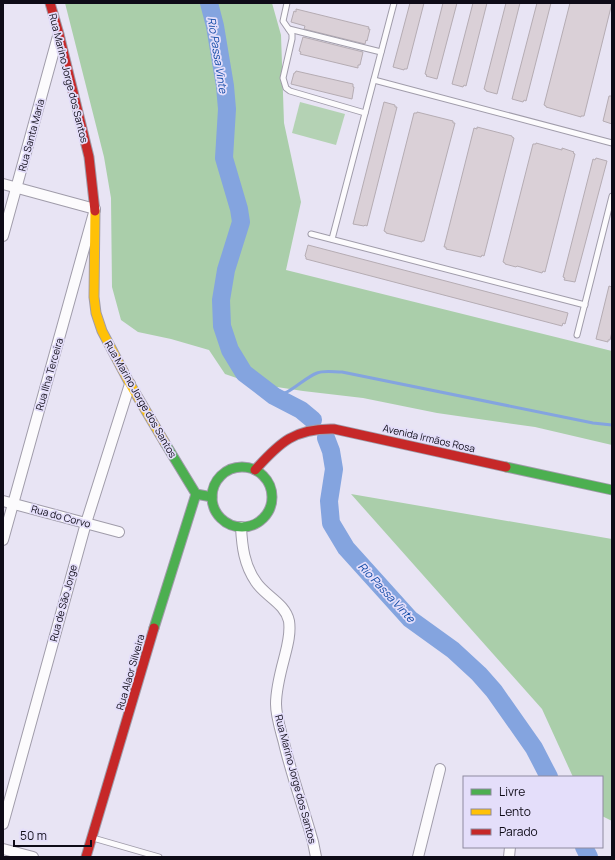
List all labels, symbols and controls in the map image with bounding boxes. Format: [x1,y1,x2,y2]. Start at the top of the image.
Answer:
street label: Rua Marino Jorge dos Santos [46,12,92,144]
water label: Rio Passa Vinte [205,16,231,95]
street label: Rua Santa Maria [15,97,47,173]
street label: Rua Ilha Terceira [32,336,66,412]
street label: Rua Marino Jorge dos Santos [102,338,180,460]
street label: Avenida Irmãos Rosa [381,421,477,455]
street label: Rua do Corvo [30,501,92,531]
water label: Rio Passa Vinte [355,559,419,626]
street label: Rua de São Jorge [46,563,80,643]
street label: Rua Alaor Silveira [112,632,148,712]
street label: Rua Marino Jorge dos Santos [272,713,320,845]
legend [463,776,603,848]
text: Livre [499,783,525,800]
text: Lento [499,803,531,820]
scale bar [14,822,91,848]
text: Parado [499,823,538,840]
text: 50 m [20,827,47,844]

